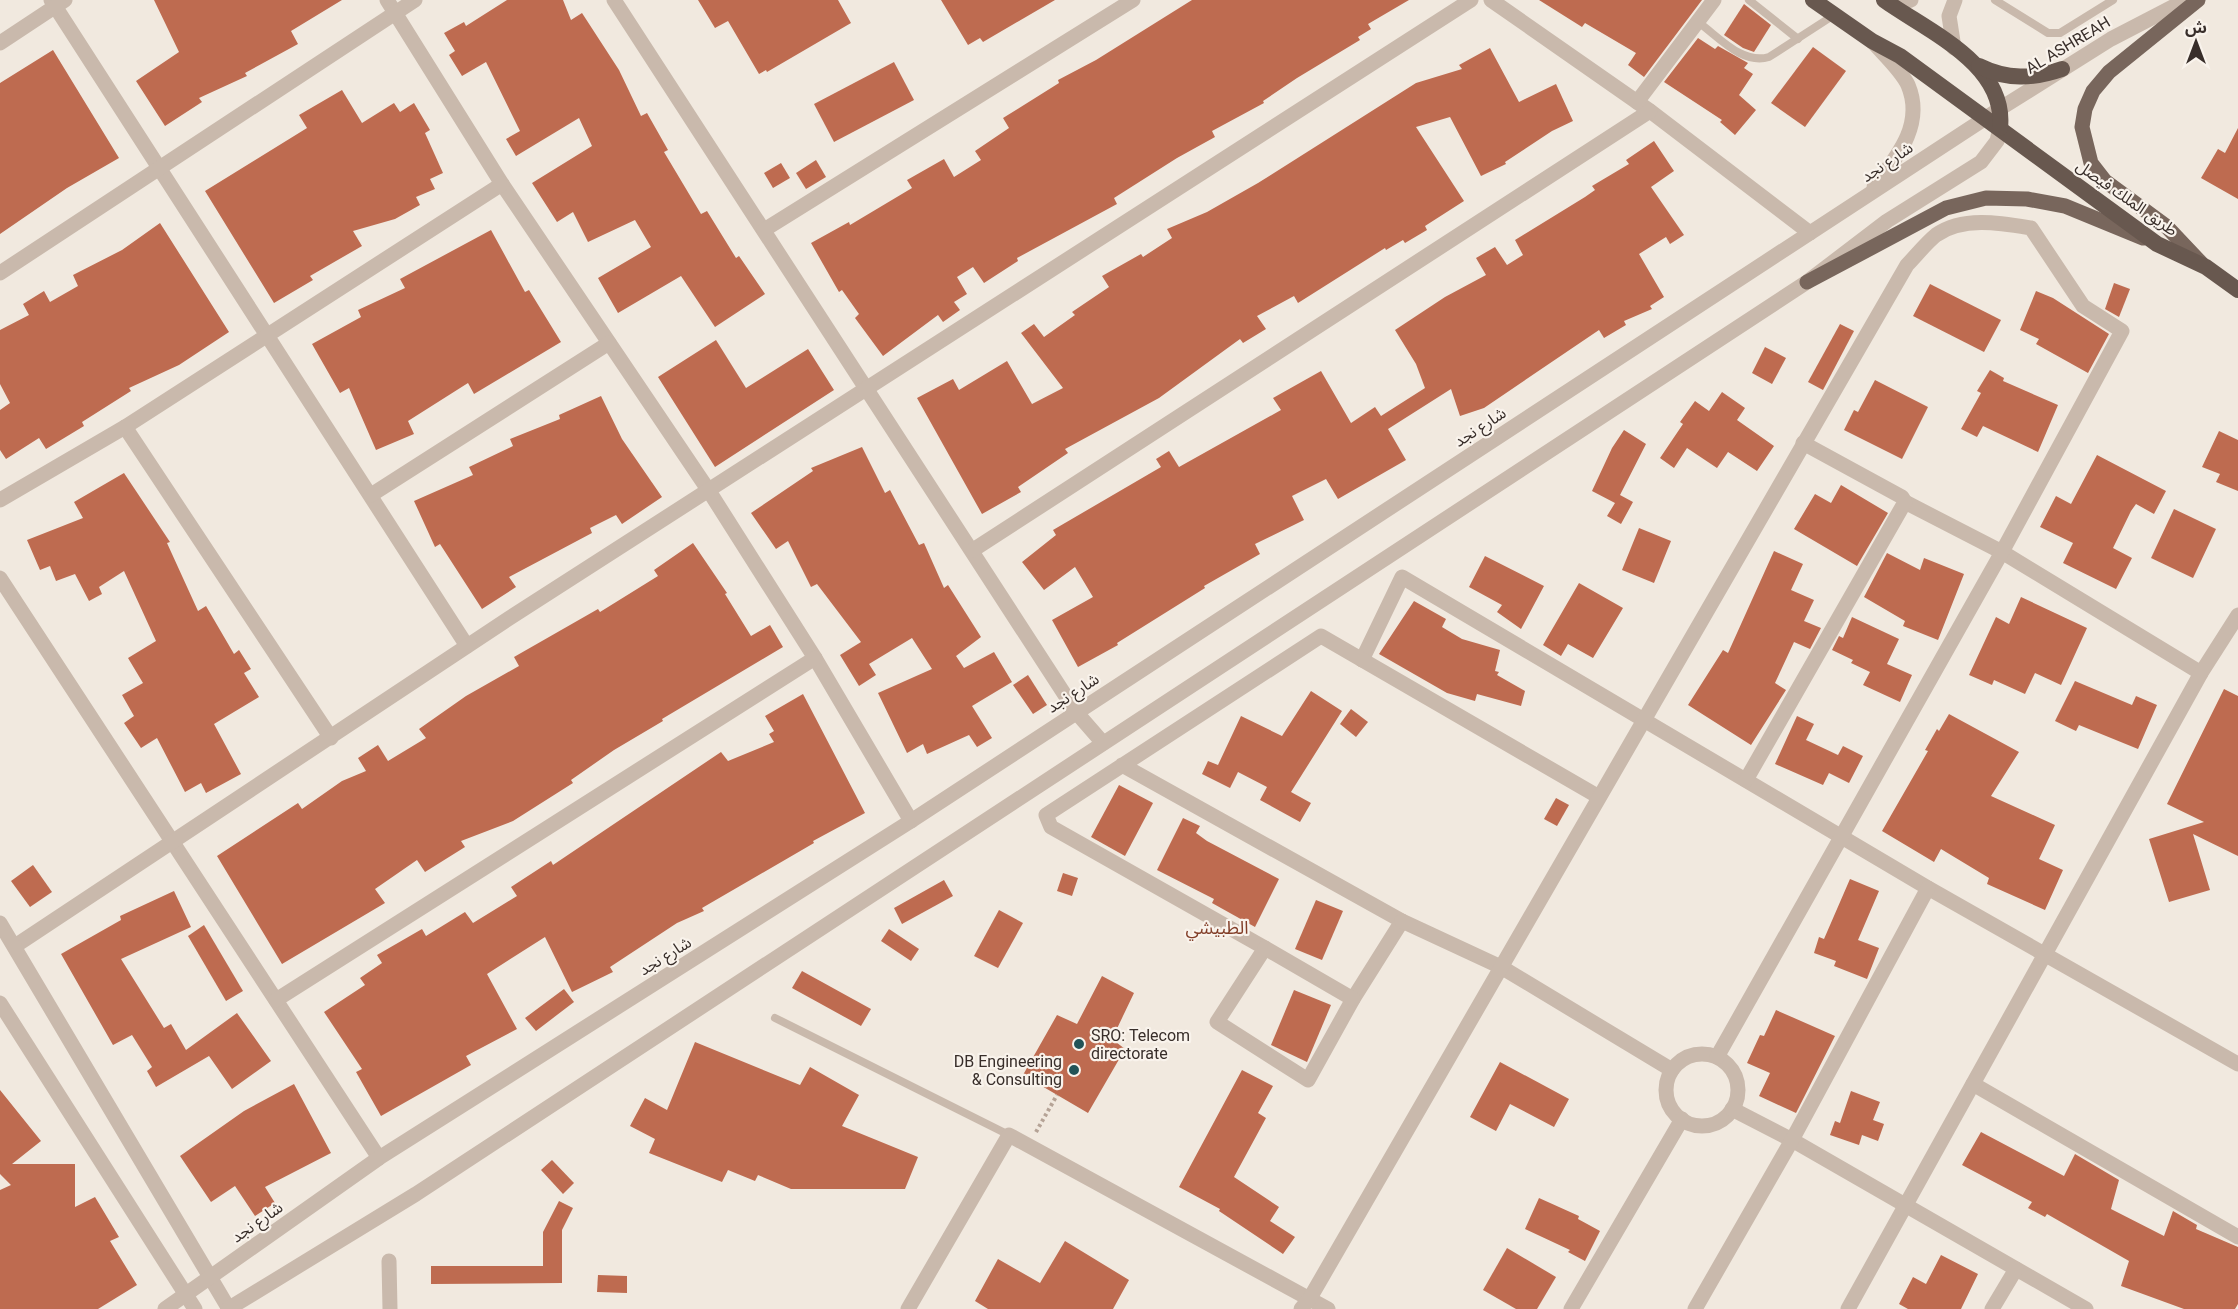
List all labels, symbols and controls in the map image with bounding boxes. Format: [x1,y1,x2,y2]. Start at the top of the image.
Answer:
street label: AL ASHREAH [2022,12,2114,78]
north arrow [2166,12,2226,72]
text: ش [2185,18,2207,37]
street label: شارع نجد [1858,138,1918,189]
street label: طريق الملك فيصل [2072,156,2181,241]
street label: شارع نجد [1450,403,1511,453]
street label: شارع نجد [1043,669,1104,719]
district label: الطبيشي [1185,917,1249,941]
street label: شارع نجد [635,933,696,982]
place label: SRO: Telecom directorate [1091,1026,1190,1063]
marker: SRO: Telecom directorate [1072,1037,1086,1051]
place label: DB Engineering & Consulting [954,1052,1062,1089]
marker: DB Engineering & Consulting [1067,1063,1081,1077]
street label: شارع نجد [228,1198,288,1249]

